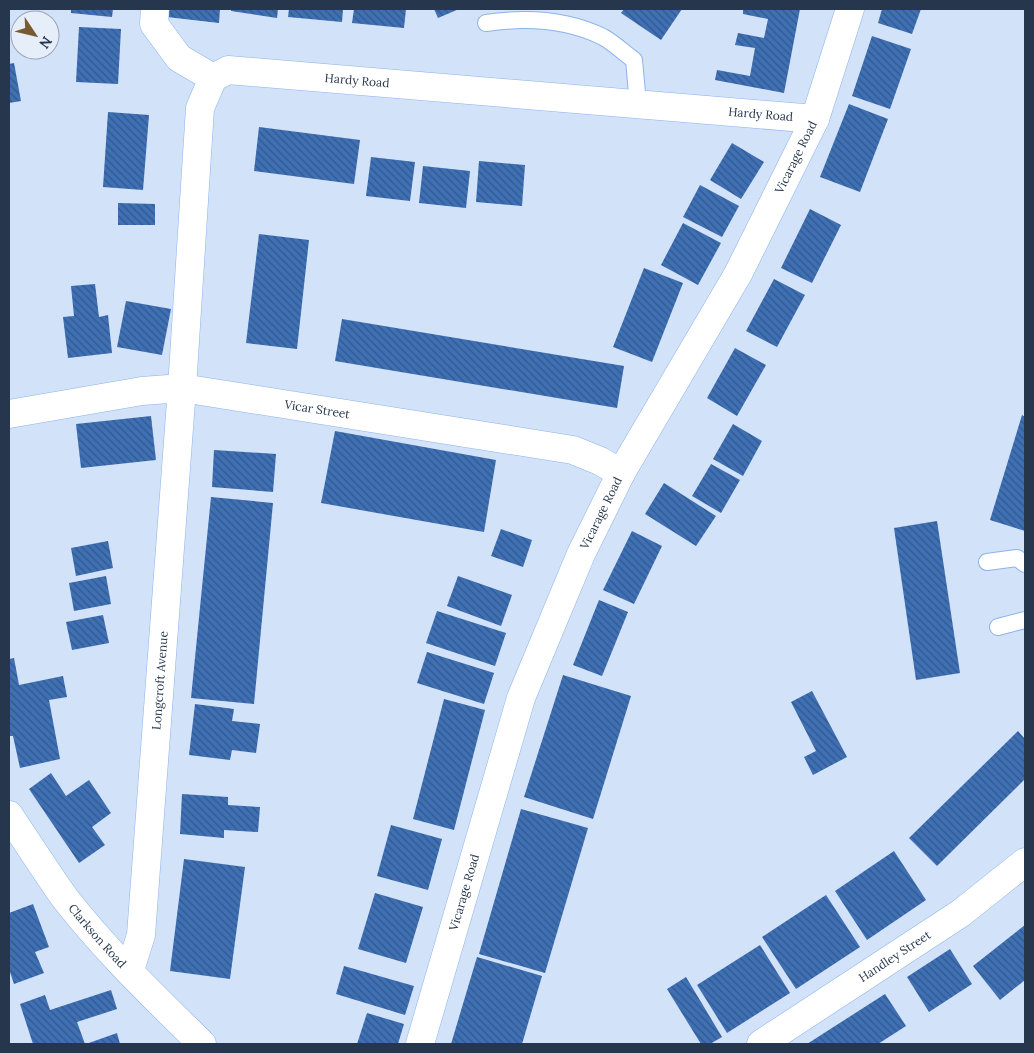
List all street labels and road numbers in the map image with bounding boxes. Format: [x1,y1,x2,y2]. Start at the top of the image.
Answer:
street label: Hardy Road [324,70,390,90]
street label: Hardy Road [728,104,794,124]
street label: Vicarage Road [771,118,820,197]
street label: Vicar Street [283,396,351,422]
street label: Vicarage Road [576,474,625,553]
street label: Longcroft Avenue [148,630,171,730]
street label: Vicarage Road [445,852,482,933]
street label: Clarkson Road [65,901,130,971]
street label: Handley Street [856,927,934,985]

